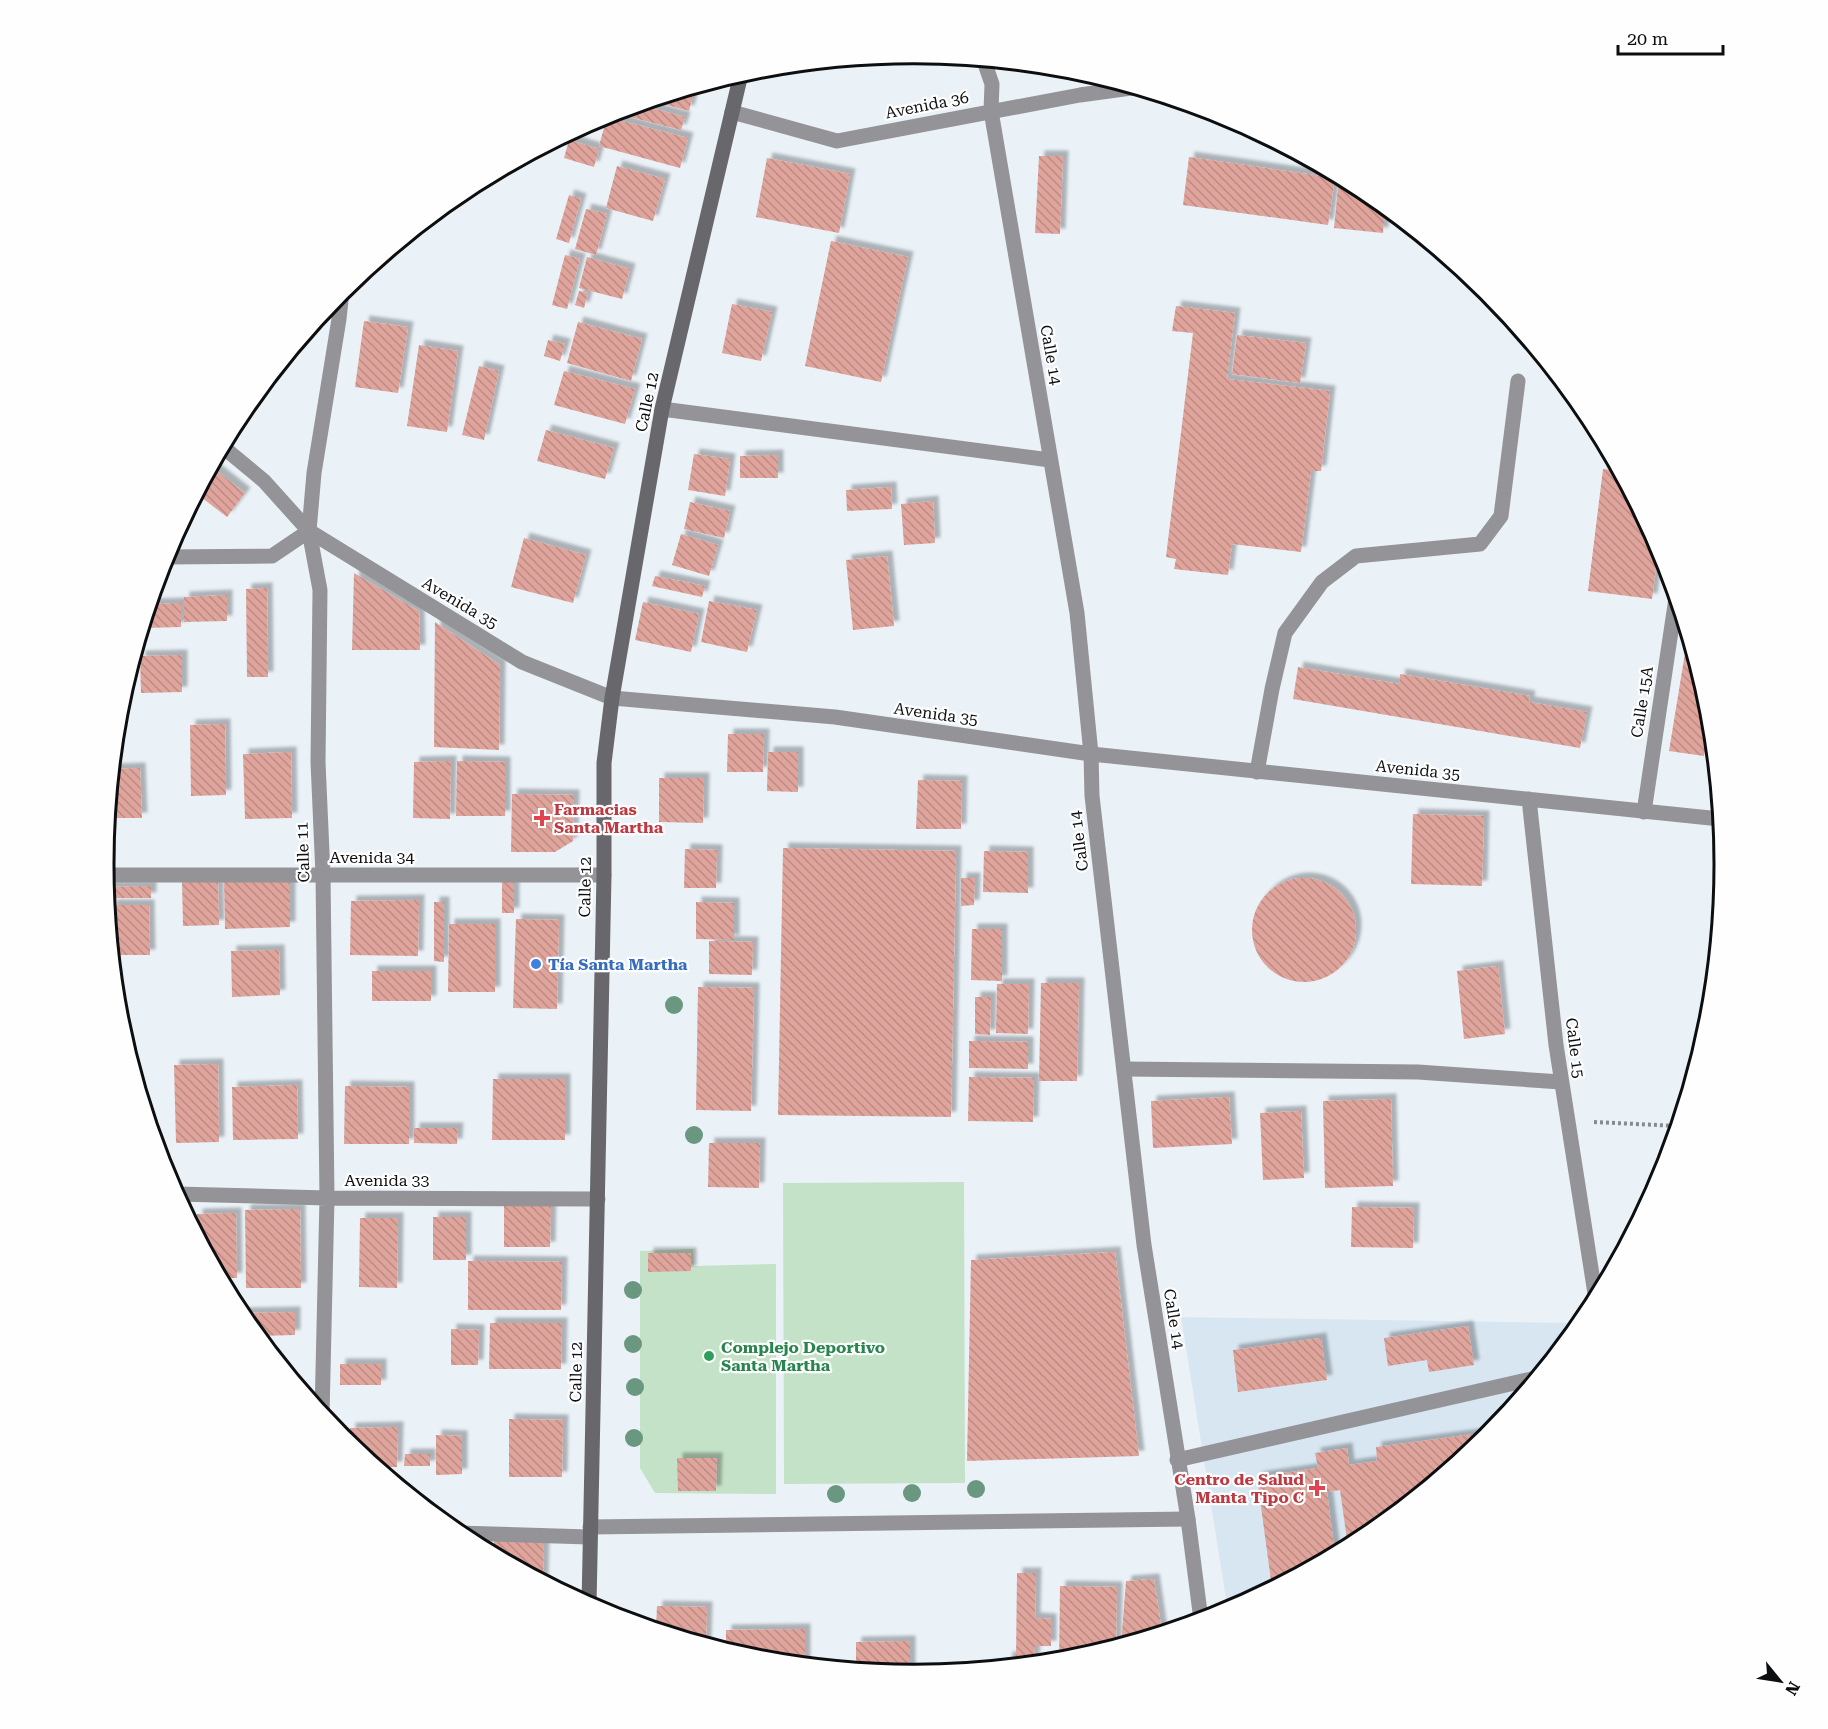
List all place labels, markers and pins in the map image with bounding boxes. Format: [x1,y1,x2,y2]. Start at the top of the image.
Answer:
place label: Farmacias Santa Martha [554,800,664,837]
marker: Farmacias Santa Martha [535,811,549,825]
place label: Tía Santa Martha [548,955,688,974]
marker: Tía Santa Martha [529,957,543,971]
place label: Complejo Deportivo Santa Martha [721,1338,885,1375]
marker: Complejo Deportivo Santa Martha [702,1349,716,1363]
place label: Centro de Salud Manta Tipo C [1174,1470,1304,1507]
marker: Centro de Salud Manta Tipo C [1308,1479,1326,1497]

